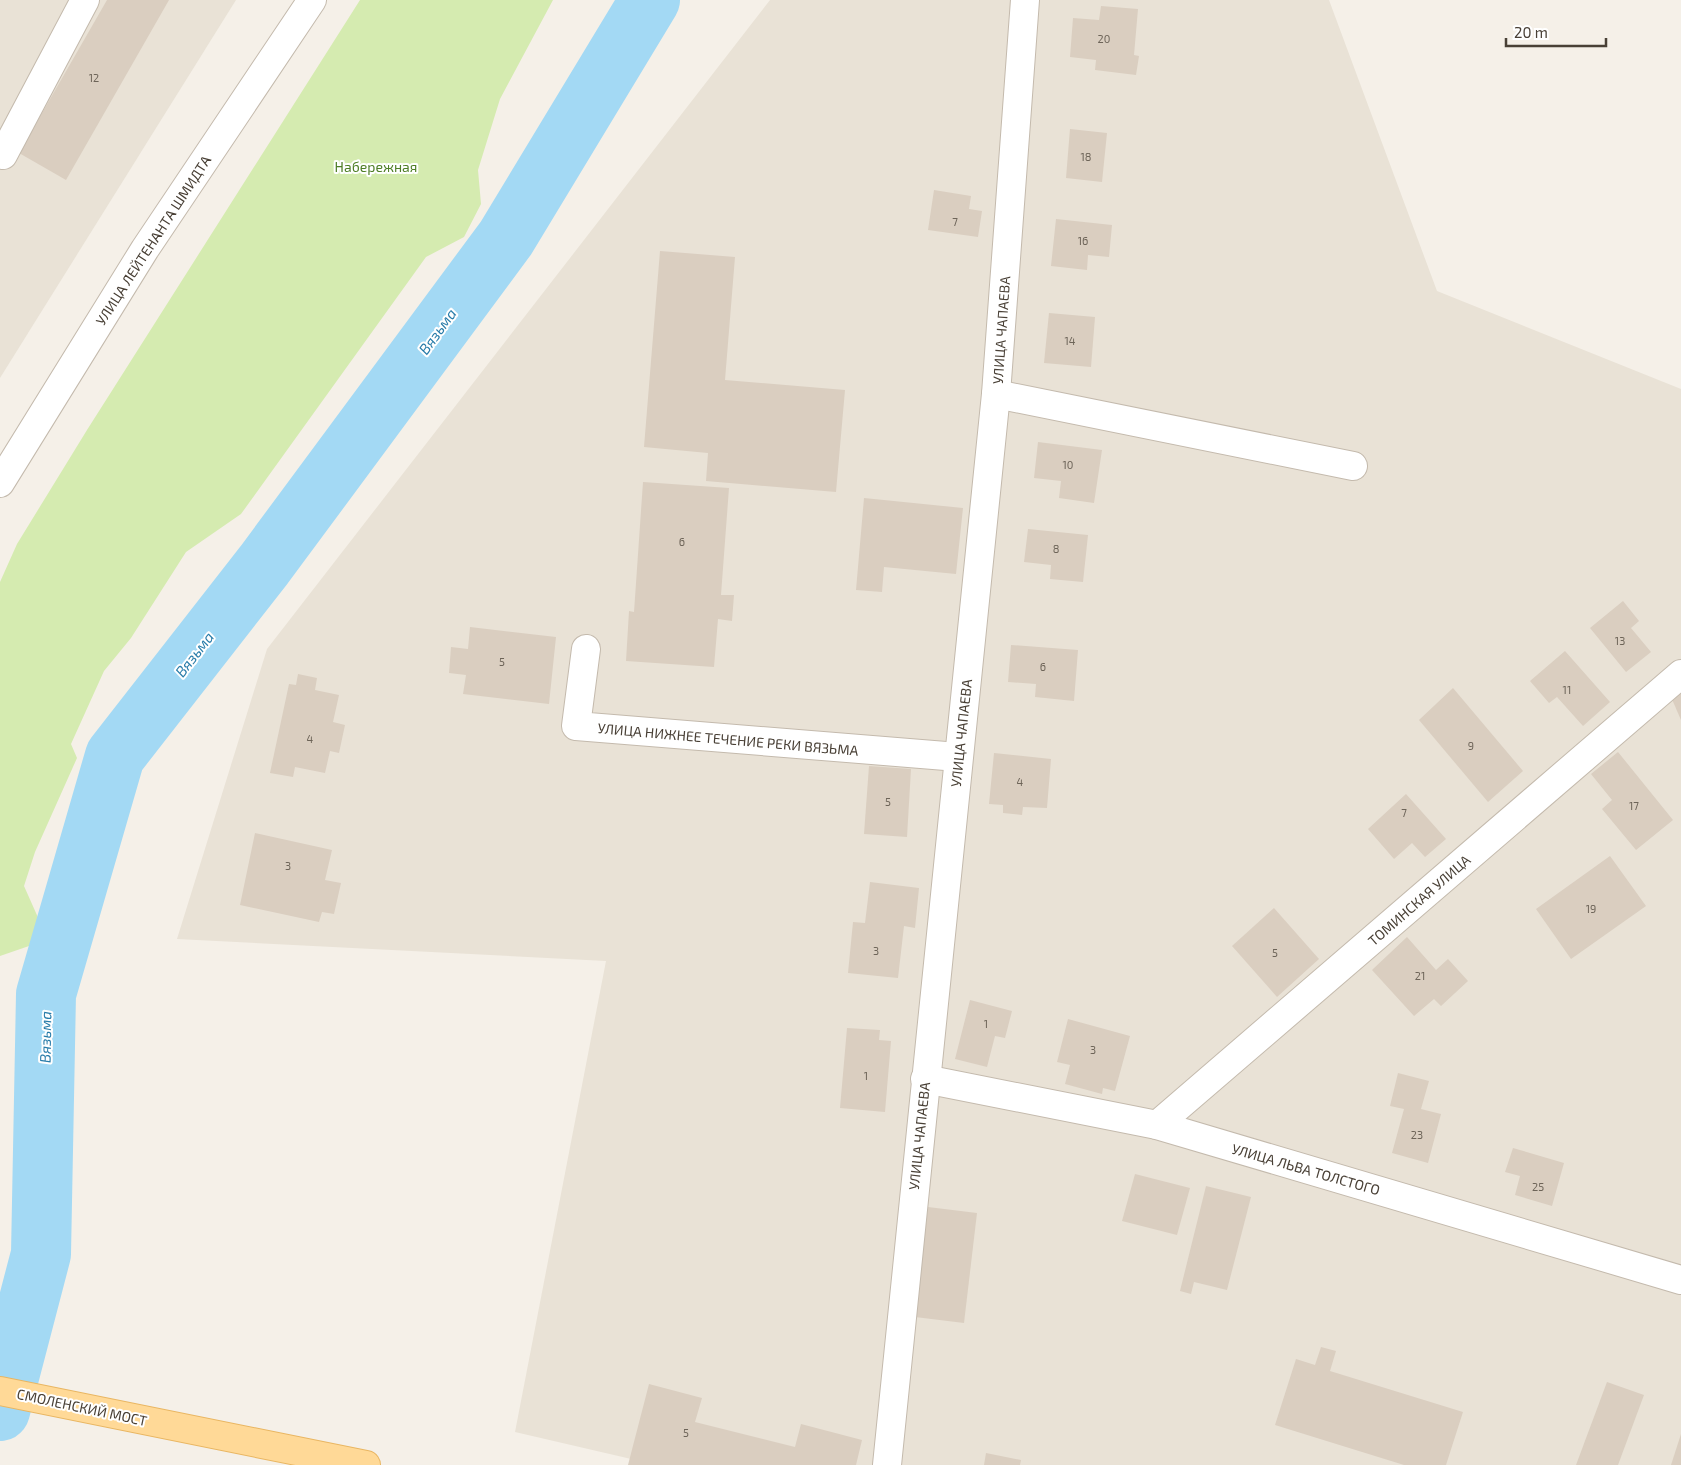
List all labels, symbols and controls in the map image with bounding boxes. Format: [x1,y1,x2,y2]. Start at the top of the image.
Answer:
scale bar [1506,15,1606,47]
text: 20 m [1514,23,1548,41]
house number: 20 [1098,32,1110,45]
house number: 12 [89,71,99,84]
house number: 18 [1080,150,1092,163]
street label: УЛИЦА ЛЕЙТЕНАНТА ШМИДТА [92,152,214,328]
park label: Набережная [335,158,417,175]
house number: 7 [952,215,958,228]
house number: 16 [1078,234,1088,247]
street label: УЛИЦА ЧАПАЕВА [989,275,1013,385]
water label: Вязьма [414,305,460,357]
house number: 14 [1064,334,1076,347]
house number: 10 [1062,458,1074,471]
house number: 6 [679,535,685,548]
house number: 8 [1053,542,1059,555]
water label: Вязьма [171,628,217,680]
house number: 13 [1615,634,1625,647]
house number: 5 [499,655,505,668]
house number: 6 [1040,660,1046,673]
street label: УЛИЦА ЧАПАЕВА [947,678,975,788]
house number: 11 [1563,683,1571,696]
street label: УЛИЦА НИЖНЕЕ ТЕЧЕНИЕ РЕКИ ВЯЗЬМА [597,719,859,759]
house number: 4 [307,732,314,745]
house number: 9 [1468,739,1474,752]
house number: 4 [1017,775,1024,788]
house number: 5 [885,795,891,808]
house number: 17 [1629,799,1639,812]
house number: 7 [1401,806,1407,819]
street label: ТОМИНСКАЯ УЛИЦА [1364,851,1474,949]
house number: 3 [285,859,291,872]
house number: 19 [1586,902,1596,915]
house number: 3 [873,944,879,957]
house number: 5 [1272,946,1278,959]
house number: 21 [1415,969,1425,982]
water label: Вязьма [36,1011,54,1063]
house number: 1 [984,1017,988,1030]
house number: 3 [1090,1043,1096,1056]
house number: 1 [864,1069,868,1082]
street label: УЛИЦА ЧАПАЕВА [905,1081,933,1191]
house number: 23 [1411,1128,1423,1141]
street label: УЛИЦА ЛЬВА ТОЛСТОГО [1230,1140,1382,1198]
house number: 25 [1532,1180,1544,1193]
street label: СМОЛЕНСКИЙ МОСТ [15,1385,149,1429]
house number: 5 [683,1426,689,1439]

